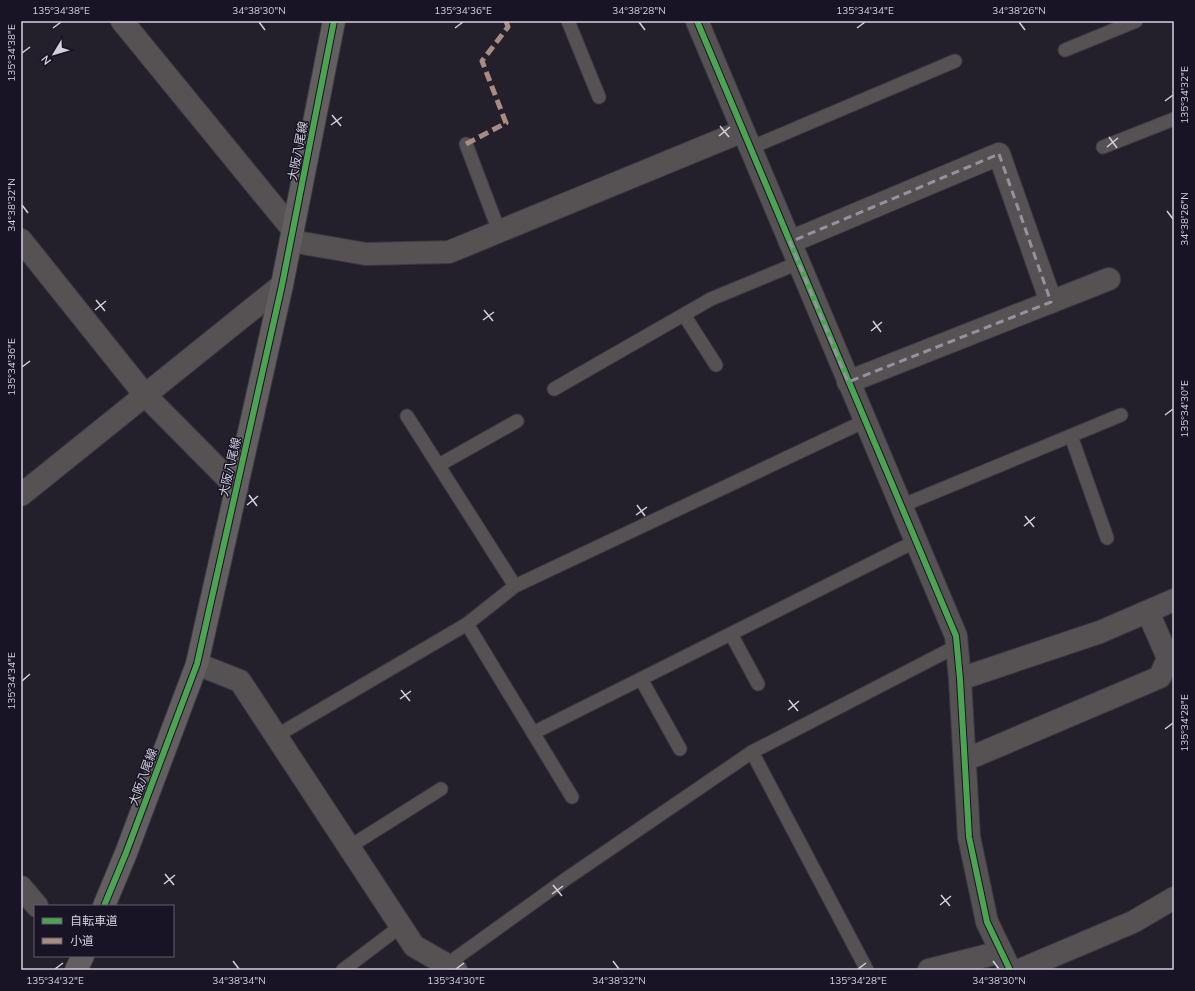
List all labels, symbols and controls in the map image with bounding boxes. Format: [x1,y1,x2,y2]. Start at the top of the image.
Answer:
text: 135°34'38"E [32,4,90,17]
text: 34°38'30"N [232,4,286,17]
text: 135°34'36"E [434,4,492,17]
text: 34°38'28"N [612,4,666,17]
text: 135°34'34"E [836,4,894,17]
text: 34°38'26"N [992,4,1046,17]
text: 135°34'38"E [5,24,18,82]
north arrow [34,34,74,74]
text: N [38,53,54,68]
text: 135°34'32"E [1178,66,1191,124]
street label: 大阪八尾線 [284,120,311,182]
text: 34°38'32"N [5,178,18,232]
text: 34°38'26"N [1178,192,1191,246]
text: 135°34'36"E [5,338,18,396]
text: 135°34'30"E [1178,380,1191,438]
street label: 大阪八尾線 [215,436,244,498]
text: 135°34'34"E [5,652,18,710]
text: 135°34'28"E [1178,694,1191,752]
street label: 大阪八尾線 [125,746,160,808]
legend [34,905,174,957]
text: 自転車道 [70,913,118,928]
text: 小道 [70,933,94,948]
text: 135°34'32"E [26,974,84,987]
text: 34°38'34"N [212,974,266,987]
text: 135°34'30"E [427,974,485,987]
text: 34°38'32"N [592,974,646,987]
text: 135°34'28"E [829,974,887,987]
text: 34°38'30"N [972,974,1026,987]

